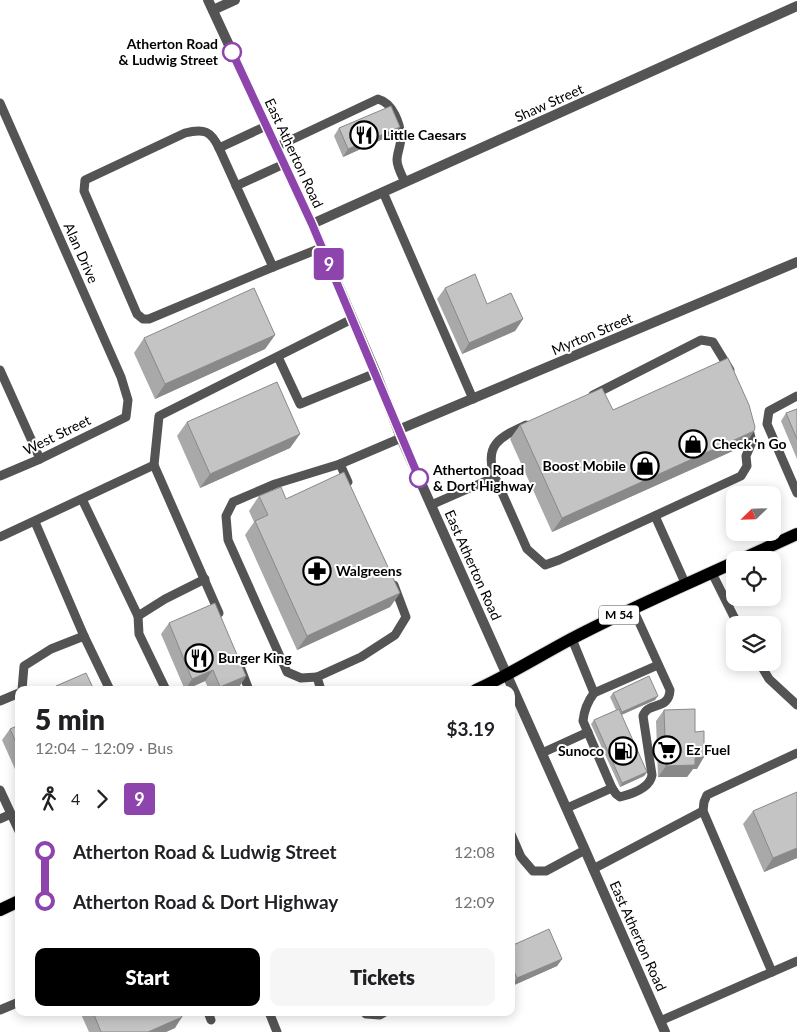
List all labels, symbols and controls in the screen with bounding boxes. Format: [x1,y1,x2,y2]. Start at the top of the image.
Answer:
place label: Atherton Road & Ludwig Street [118,35,219,68]
marker: Atherton Road & Ludwig Street [222,42,242,62]
street label: Shaw Street [512,80,586,125]
street label: East Atherton Road [262,95,327,210]
restaurant icon: Little Caesars [349,120,379,150]
place label: Little Caesars [383,126,466,143]
street label: Alan Drive [61,220,102,286]
line badge: 9 [313,248,345,280]
text: 9 [324,253,334,275]
street label: Myrton Street [549,309,635,358]
street label: West Street [20,411,93,458]
shop icon: Check 'n Go [678,429,708,459]
place label: Check 'n Go [712,435,787,452]
shop icon: Boost Mobile [630,451,660,481]
place label: Boost Mobile [543,457,627,474]
place label: Atherton Road & Dort Highway [432,461,534,494]
marker: Atherton Road & Dort Highway [409,468,429,488]
north arrow [726,486,781,541]
map controls [726,486,781,671]
street label: East Atherton Road [442,507,505,623]
button: locate [726,551,781,606]
pharmacy icon: Walgreens [302,556,332,586]
place label: Walgreens [336,562,402,579]
road number: M 54 [599,606,639,624]
button: layers [726,616,781,671]
restaurant icon: Burger King [184,643,214,673]
place label: Burger King [218,649,292,666]
text: 5 min [35,702,105,736]
text: $3.19 [446,717,495,740]
supermarket icon: Ez Fuel [652,735,682,765]
fuel station icon: Sunoco [608,736,638,766]
text: 12:04 – 12:09 · Bus [35,738,173,757]
place label: Ez Fuel [686,741,730,758]
place label: Sunoco [558,742,604,759]
icon: walk [35,785,63,813]
icon: forward [88,785,116,813]
text: 9 [134,788,145,810]
text: 4 [71,789,80,808]
text: Atherton Road & Ludwig Street [73,840,337,863]
text: 12:08 [454,842,495,861]
street label: East Atherton Road [607,878,670,994]
text: Atherton Road & Dort Highway [73,890,338,913]
text: 12:09 [454,892,495,911]
button: Start [35,948,260,1006]
button: Tickets [270,948,495,1006]

